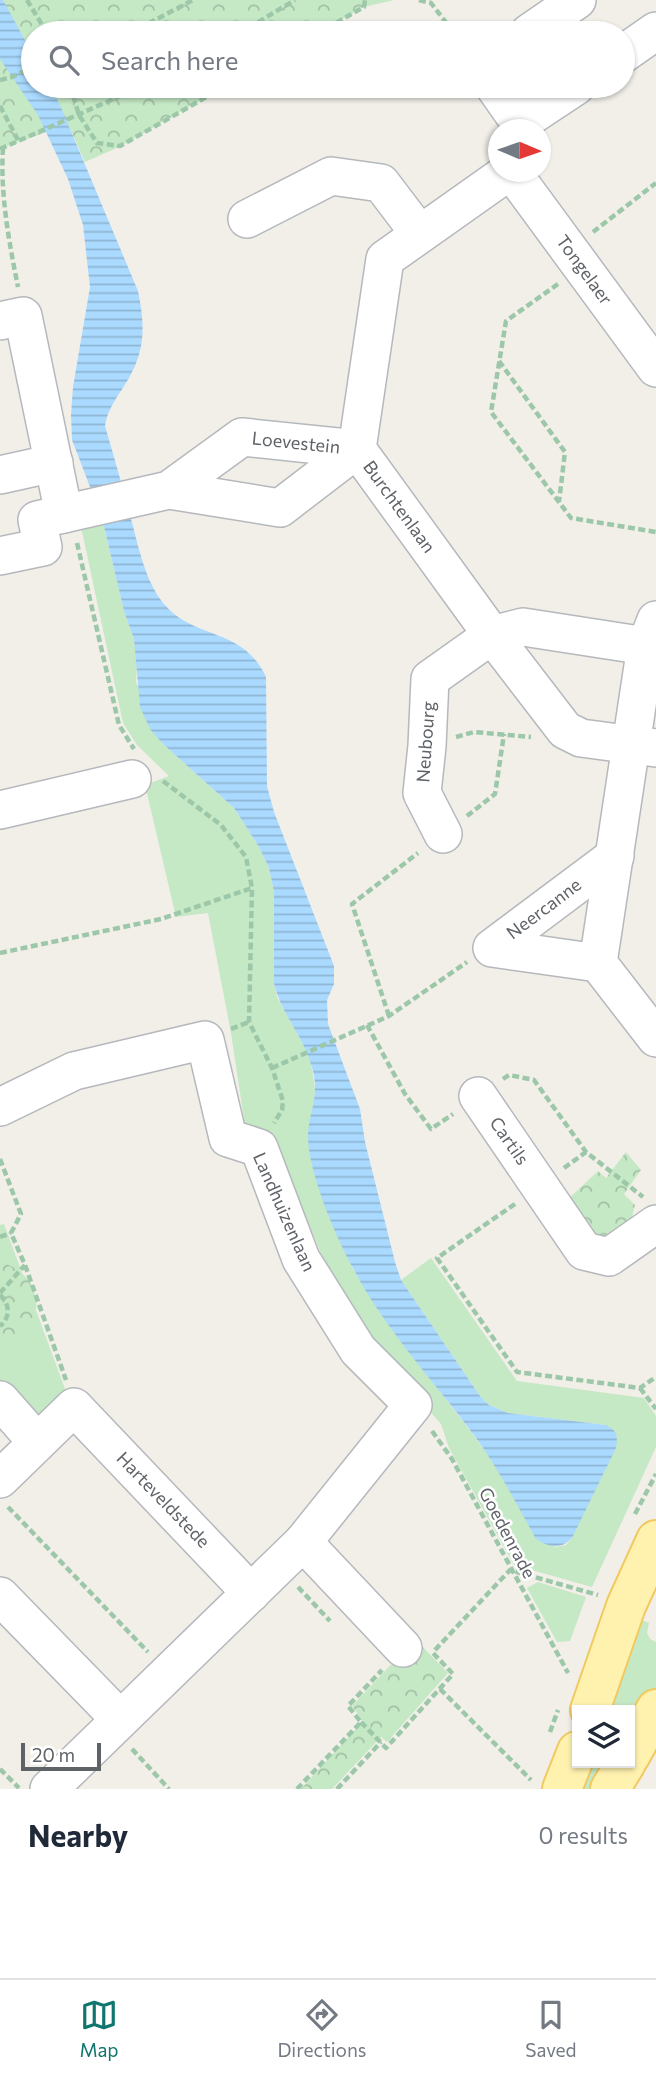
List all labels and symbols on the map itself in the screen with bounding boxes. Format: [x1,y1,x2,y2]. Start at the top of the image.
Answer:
north arrow [488,119,551,182]
street label: Tongelaer [552,230,618,309]
street label: Loevestein [251,426,341,458]
street label: Burchtenlaan [359,456,441,557]
street label: Neubourg [411,700,439,783]
street label: Neercanne [502,873,585,943]
street label: Cartils [485,1112,534,1169]
street label: Landhuizenlaan [249,1149,321,1274]
street label: Harteveldstede [112,1447,215,1552]
street label: Goedenrade [475,1483,541,1582]
scale bar [21,1740,102,1772]

